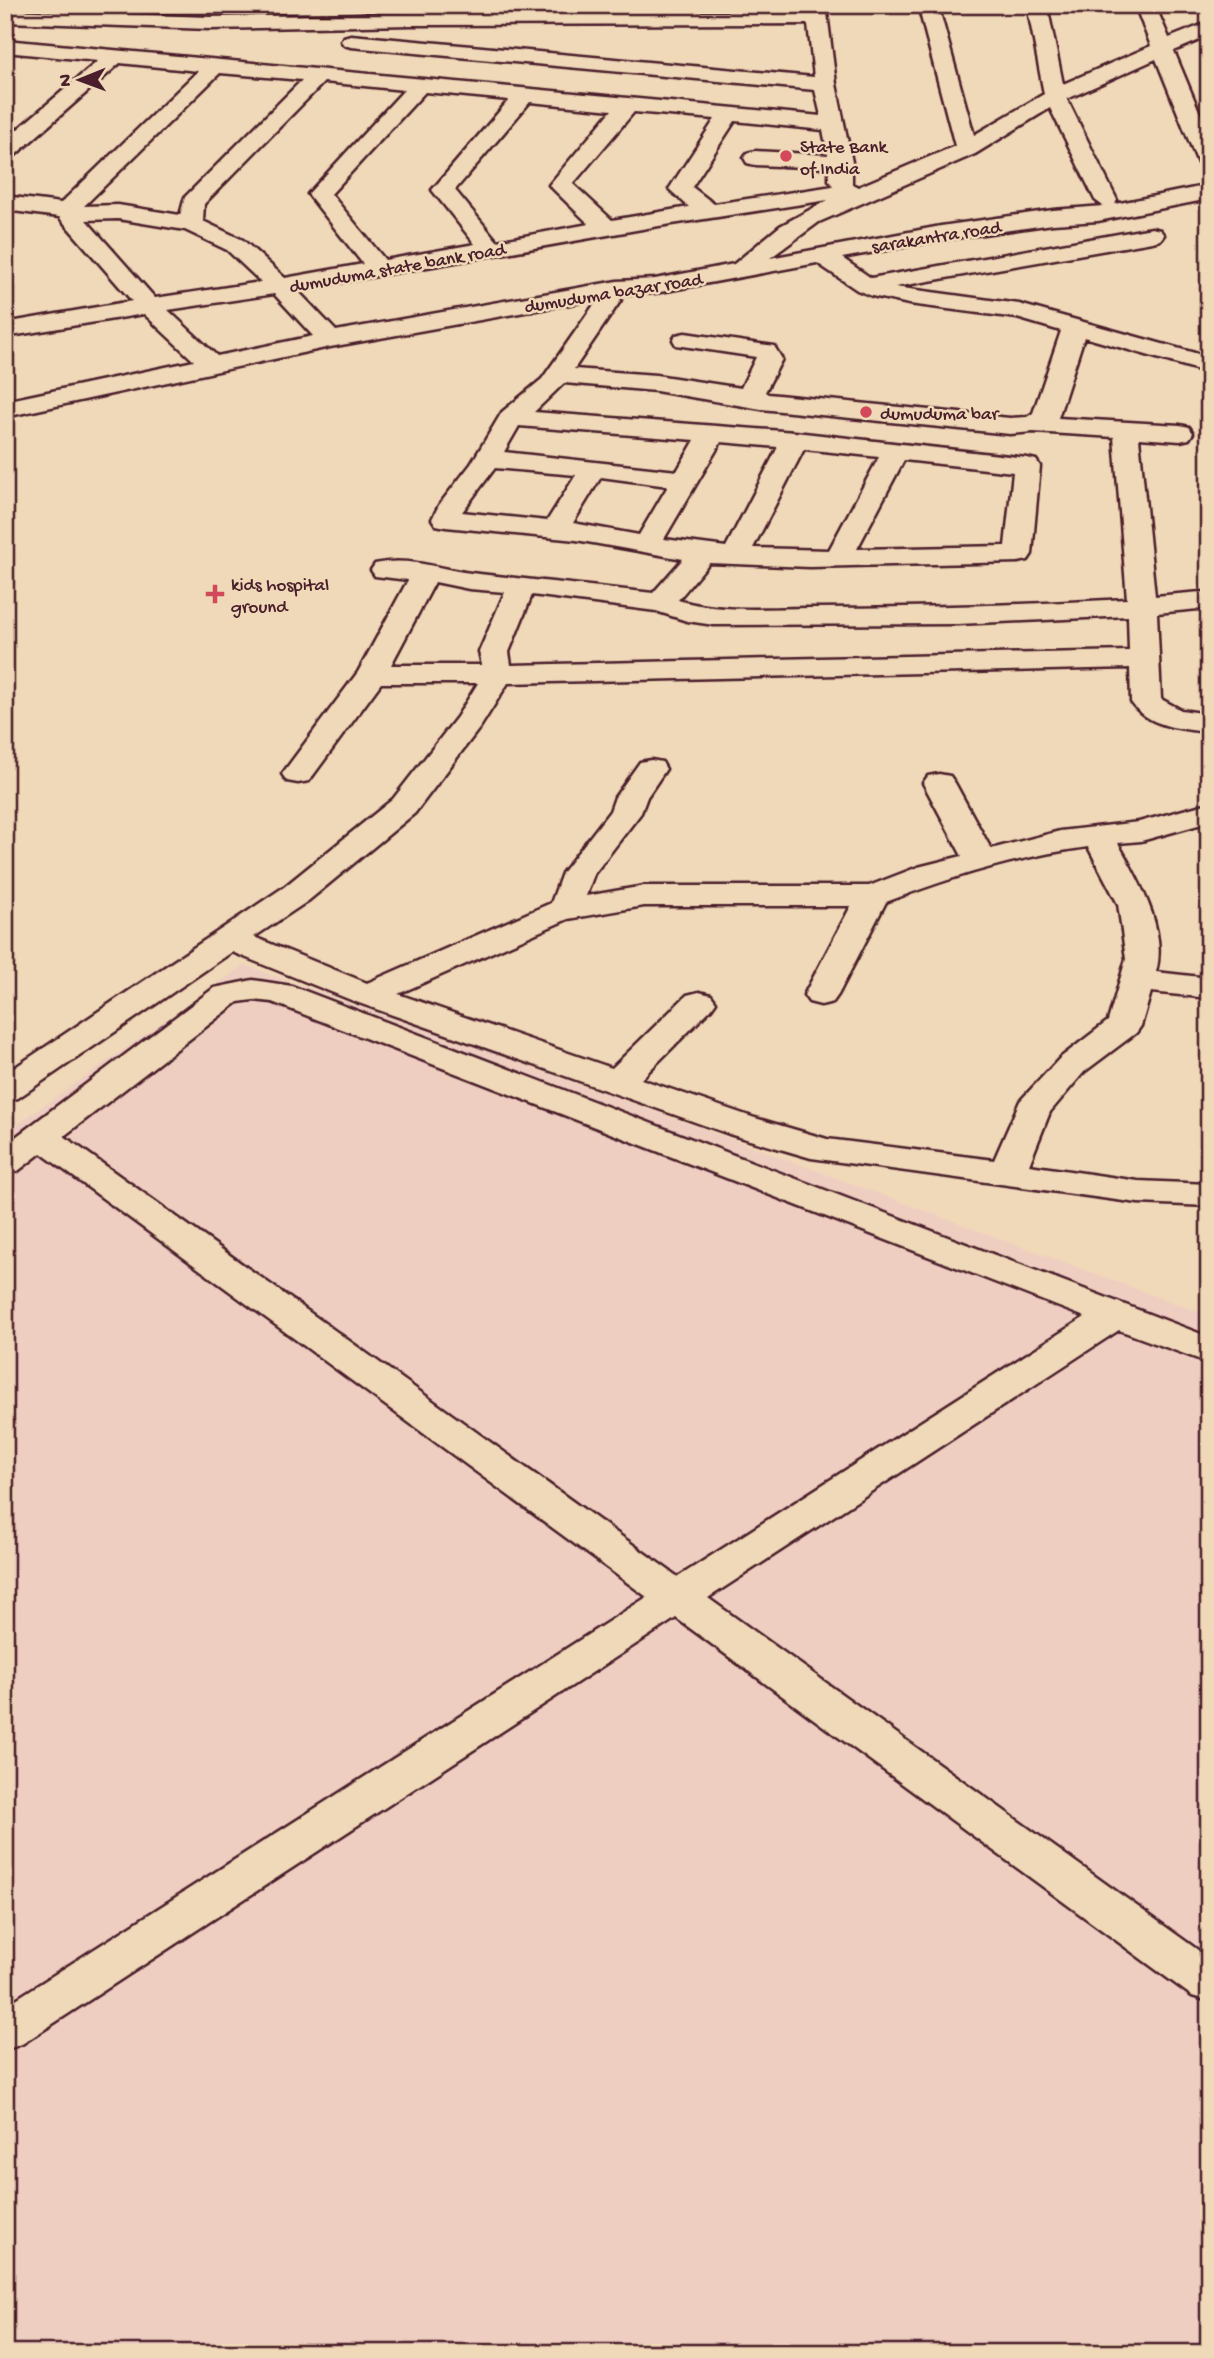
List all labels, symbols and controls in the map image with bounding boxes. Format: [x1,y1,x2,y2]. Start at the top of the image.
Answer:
north arrow [46,46,116,116]
text: N [55,74,78,87]
place label: State Bank of India [800,137,888,182]
marker: State Bank of India [778,148,794,164]
street label: sarakantra road [870,217,1005,260]
street label: dumuduma state bank road [288,239,509,300]
street label: dumuduma bazar road [523,269,706,320]
marker: dumuduma bar [858,404,874,420]
place label: dumuduma bar [880,404,1001,427]
place label: kids hospital ground [231,575,329,620]
marker: kids hospital ground [205,584,225,604]

